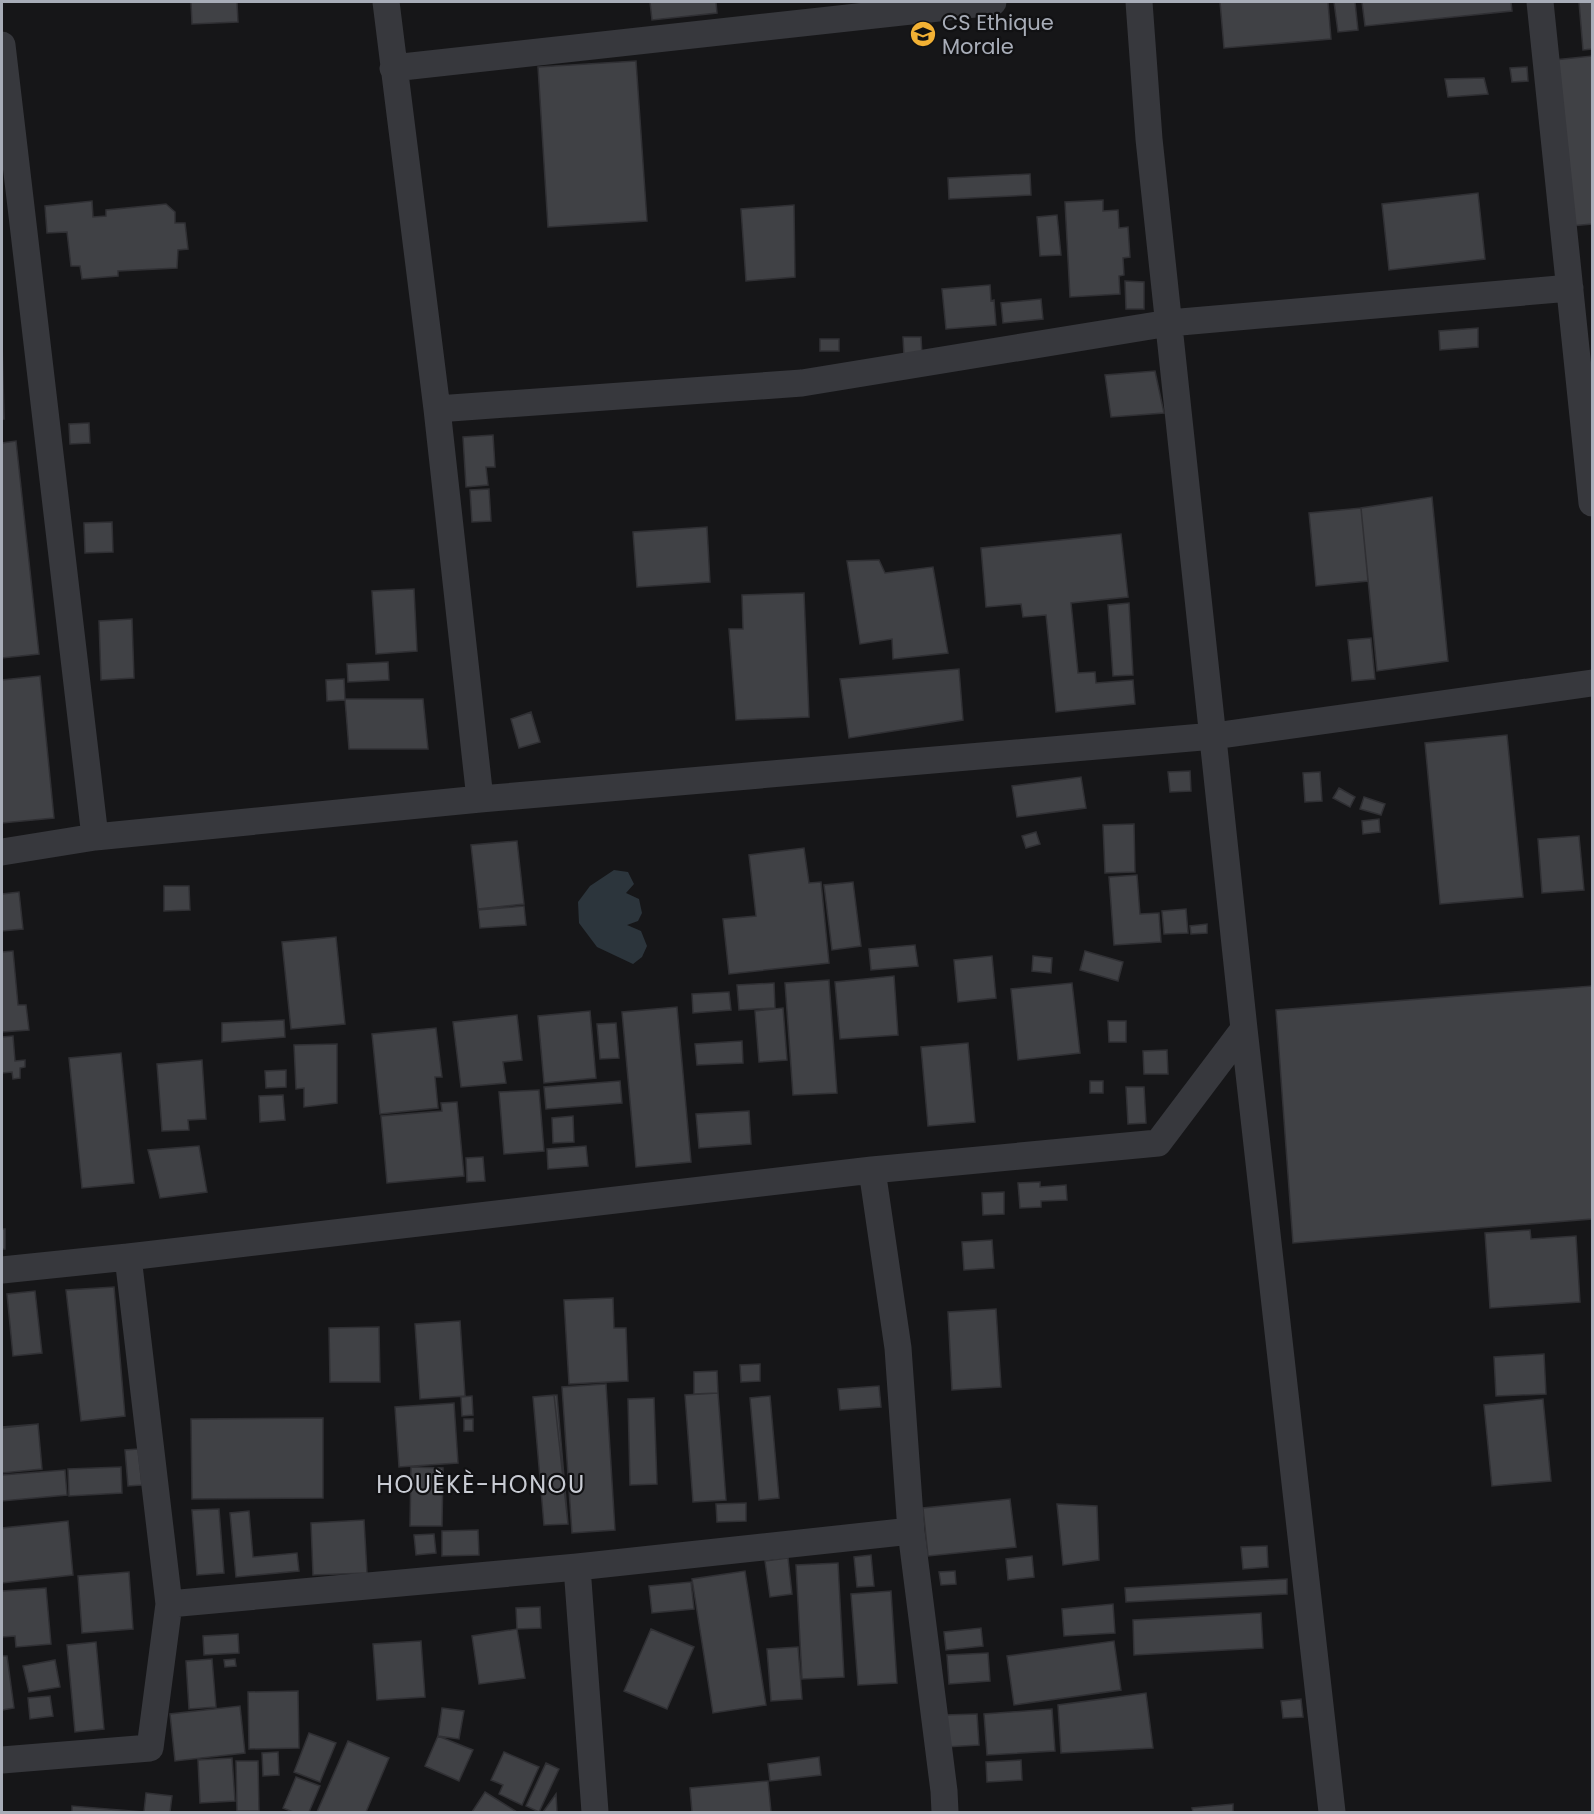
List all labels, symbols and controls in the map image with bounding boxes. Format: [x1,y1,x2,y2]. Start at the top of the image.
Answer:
place label: CS Ethique Morale [942,8,1054,61]
school or university icon: CS Ethique Morale [908,19,938,49]
district label: HOUÈKÈ-HONOU [376,1468,586,1501]

